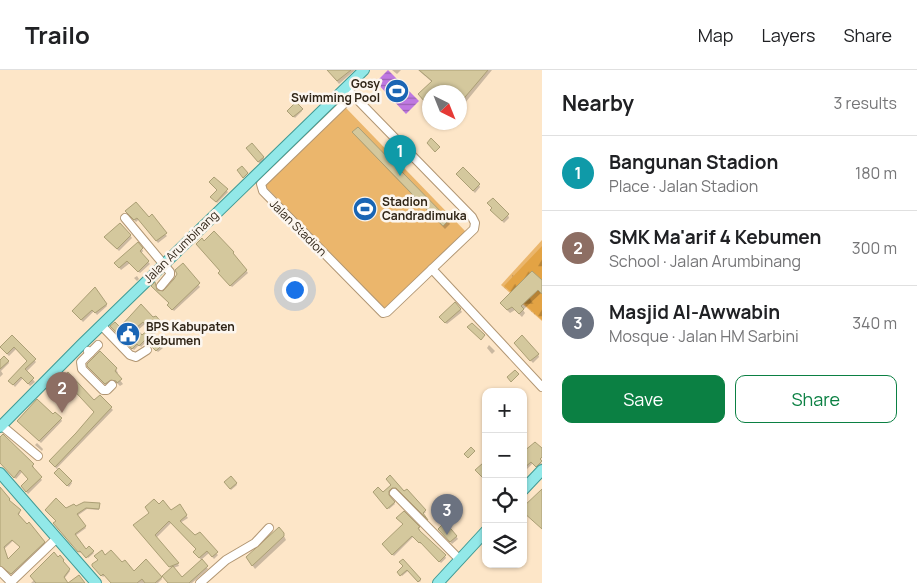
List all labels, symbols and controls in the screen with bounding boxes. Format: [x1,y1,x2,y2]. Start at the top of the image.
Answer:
text: Trailo [25,18,90,51]
text: Map [698,23,733,47]
text: Layers [761,23,815,47]
text: Share [843,23,892,47]
place label: Gosy Swimming Pool [291,75,380,106]
sports icon: Gosy Swimming Pool [384,78,410,104]
north arrow [422,85,467,130]
text: Nearby [562,89,634,117]
text: 3 results [834,92,897,114]
pin: 1 [384,135,416,176]
text: Bangunan Stadion [609,149,778,175]
text: 1 [574,162,582,184]
text: 180 m [855,162,897,184]
text: Place · Jalan Stadion [609,175,758,197]
place label: Stadion Candradimuka [382,193,467,224]
street label: Jalan Stadion [266,195,331,260]
sports icon: Stadion Candradimuka [352,196,378,222]
street label: Jalan Arumbinang [139,206,222,287]
text: SMK Ma'arif 4 Kebumen [609,224,821,250]
text: 2 [573,237,583,259]
text: 300 m [852,237,897,259]
text: School · Jalan Arumbinang [609,250,801,272]
your location [282,277,308,303]
text: Masjid Al-Awwabin [609,299,780,325]
text: 3 [573,312,583,334]
text: 340 m [852,312,897,334]
place label: BPS Kabupaten Kebumen [146,318,235,349]
public building icon: BPS Kabupaten Kebumen [115,321,141,347]
text: Mosque · Jalan HM Sarbini [609,325,799,347]
pin: 2 [46,372,78,413]
button: Save [562,375,725,423]
button: Share [735,375,897,423]
map controls [482,388,527,568]
button: + [482,388,527,433]
button: − [482,433,527,478]
button: locate [482,478,527,523]
pin: 3 [431,494,463,535]
button: layers [482,523,527,568]

